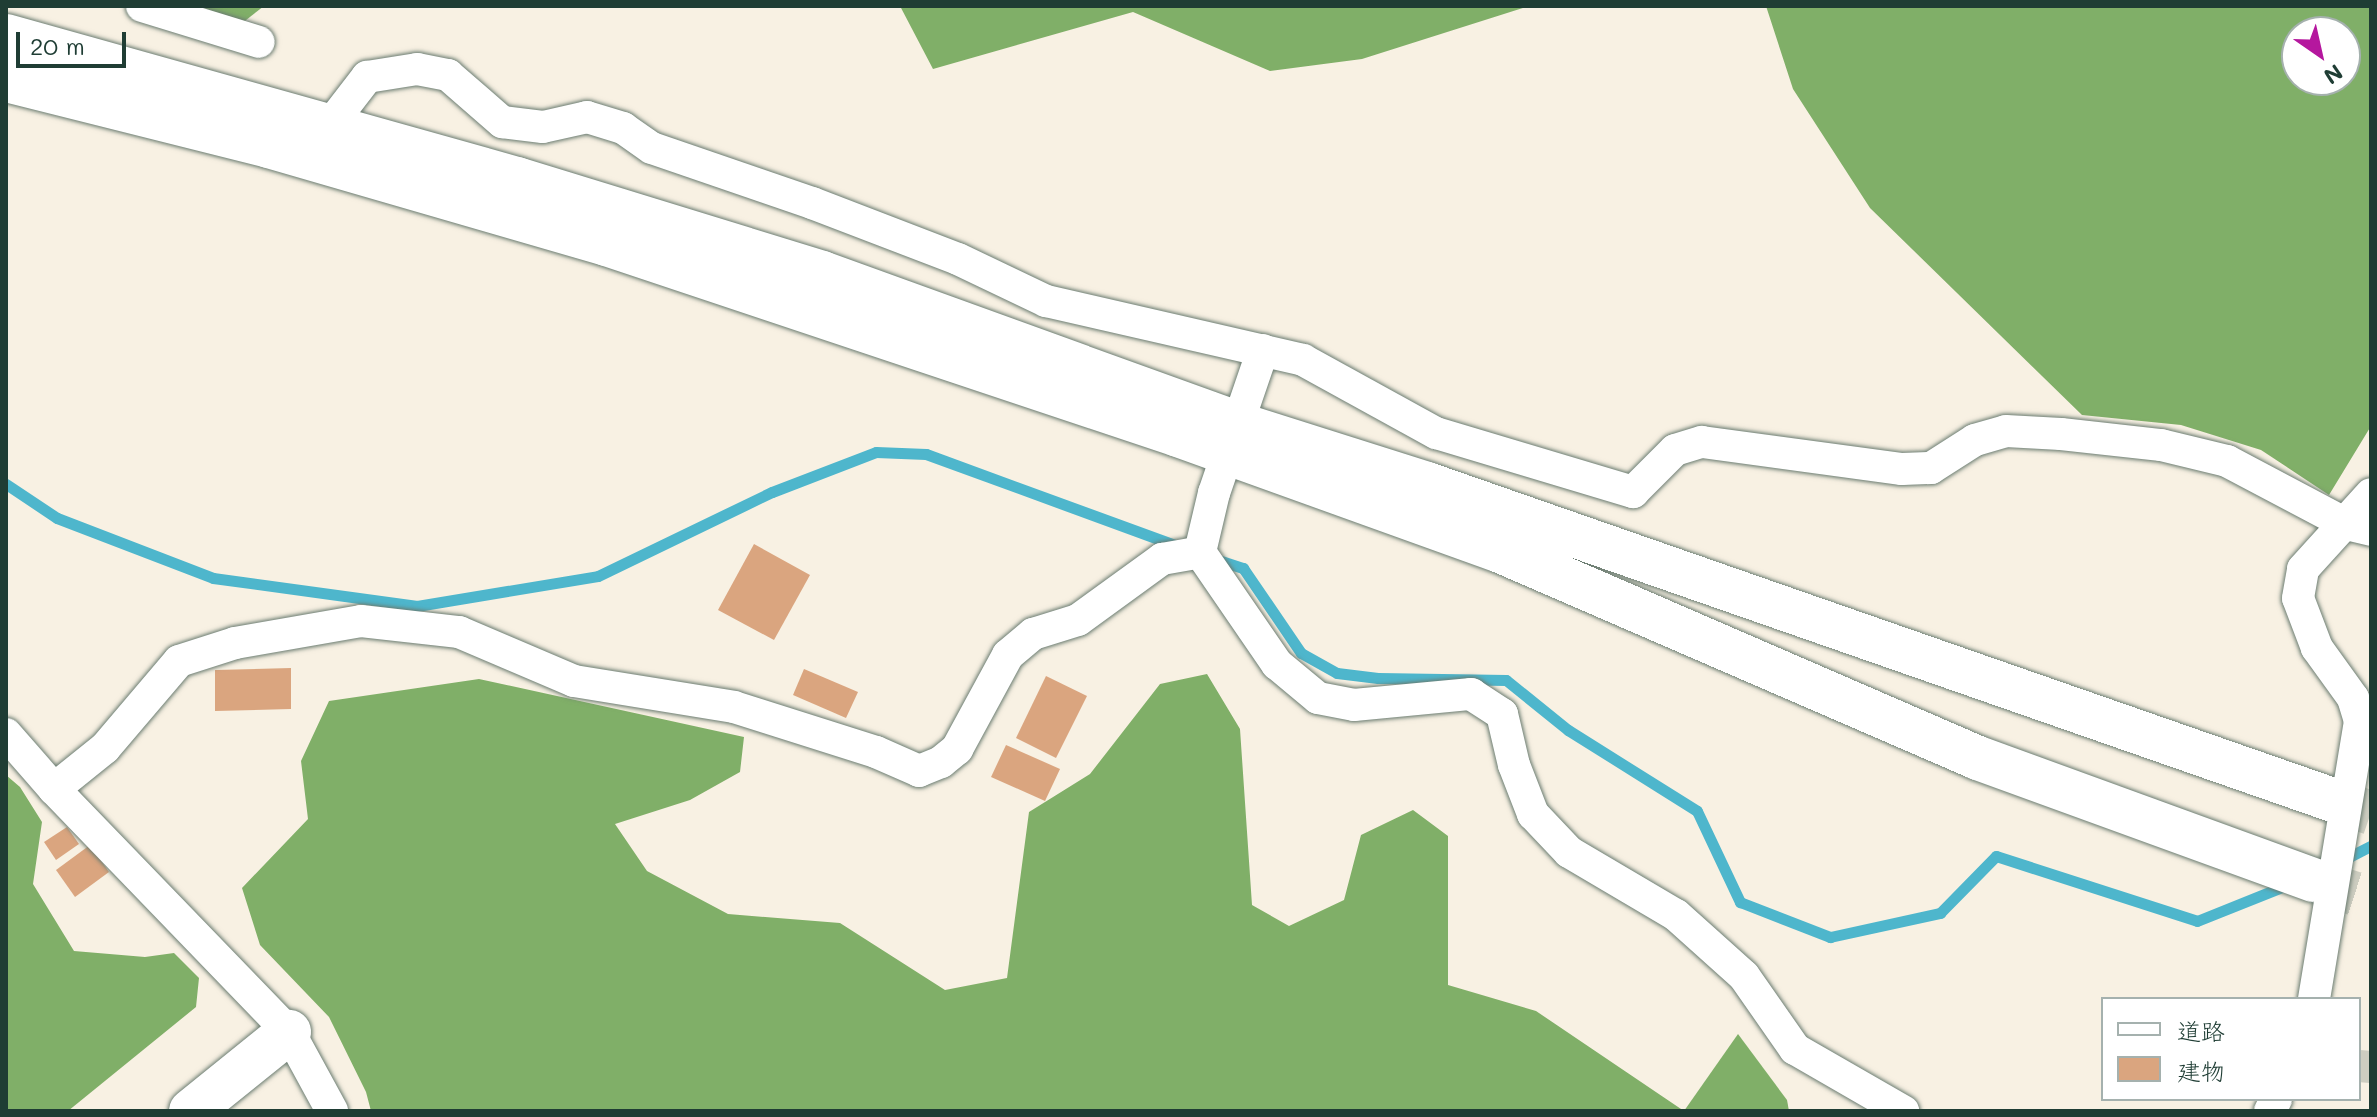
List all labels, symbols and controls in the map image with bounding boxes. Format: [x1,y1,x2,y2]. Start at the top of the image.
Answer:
scale bar [20,16,130,66]
north arrow [2281,16,2361,96]
text: 20 m [30,30,85,61]
text: N [2319,58,2349,91]
legend [2101,997,2361,1101]
text: 道路 [2177,1015,2225,1046]
text: 建物 [2177,1055,2225,1086]

